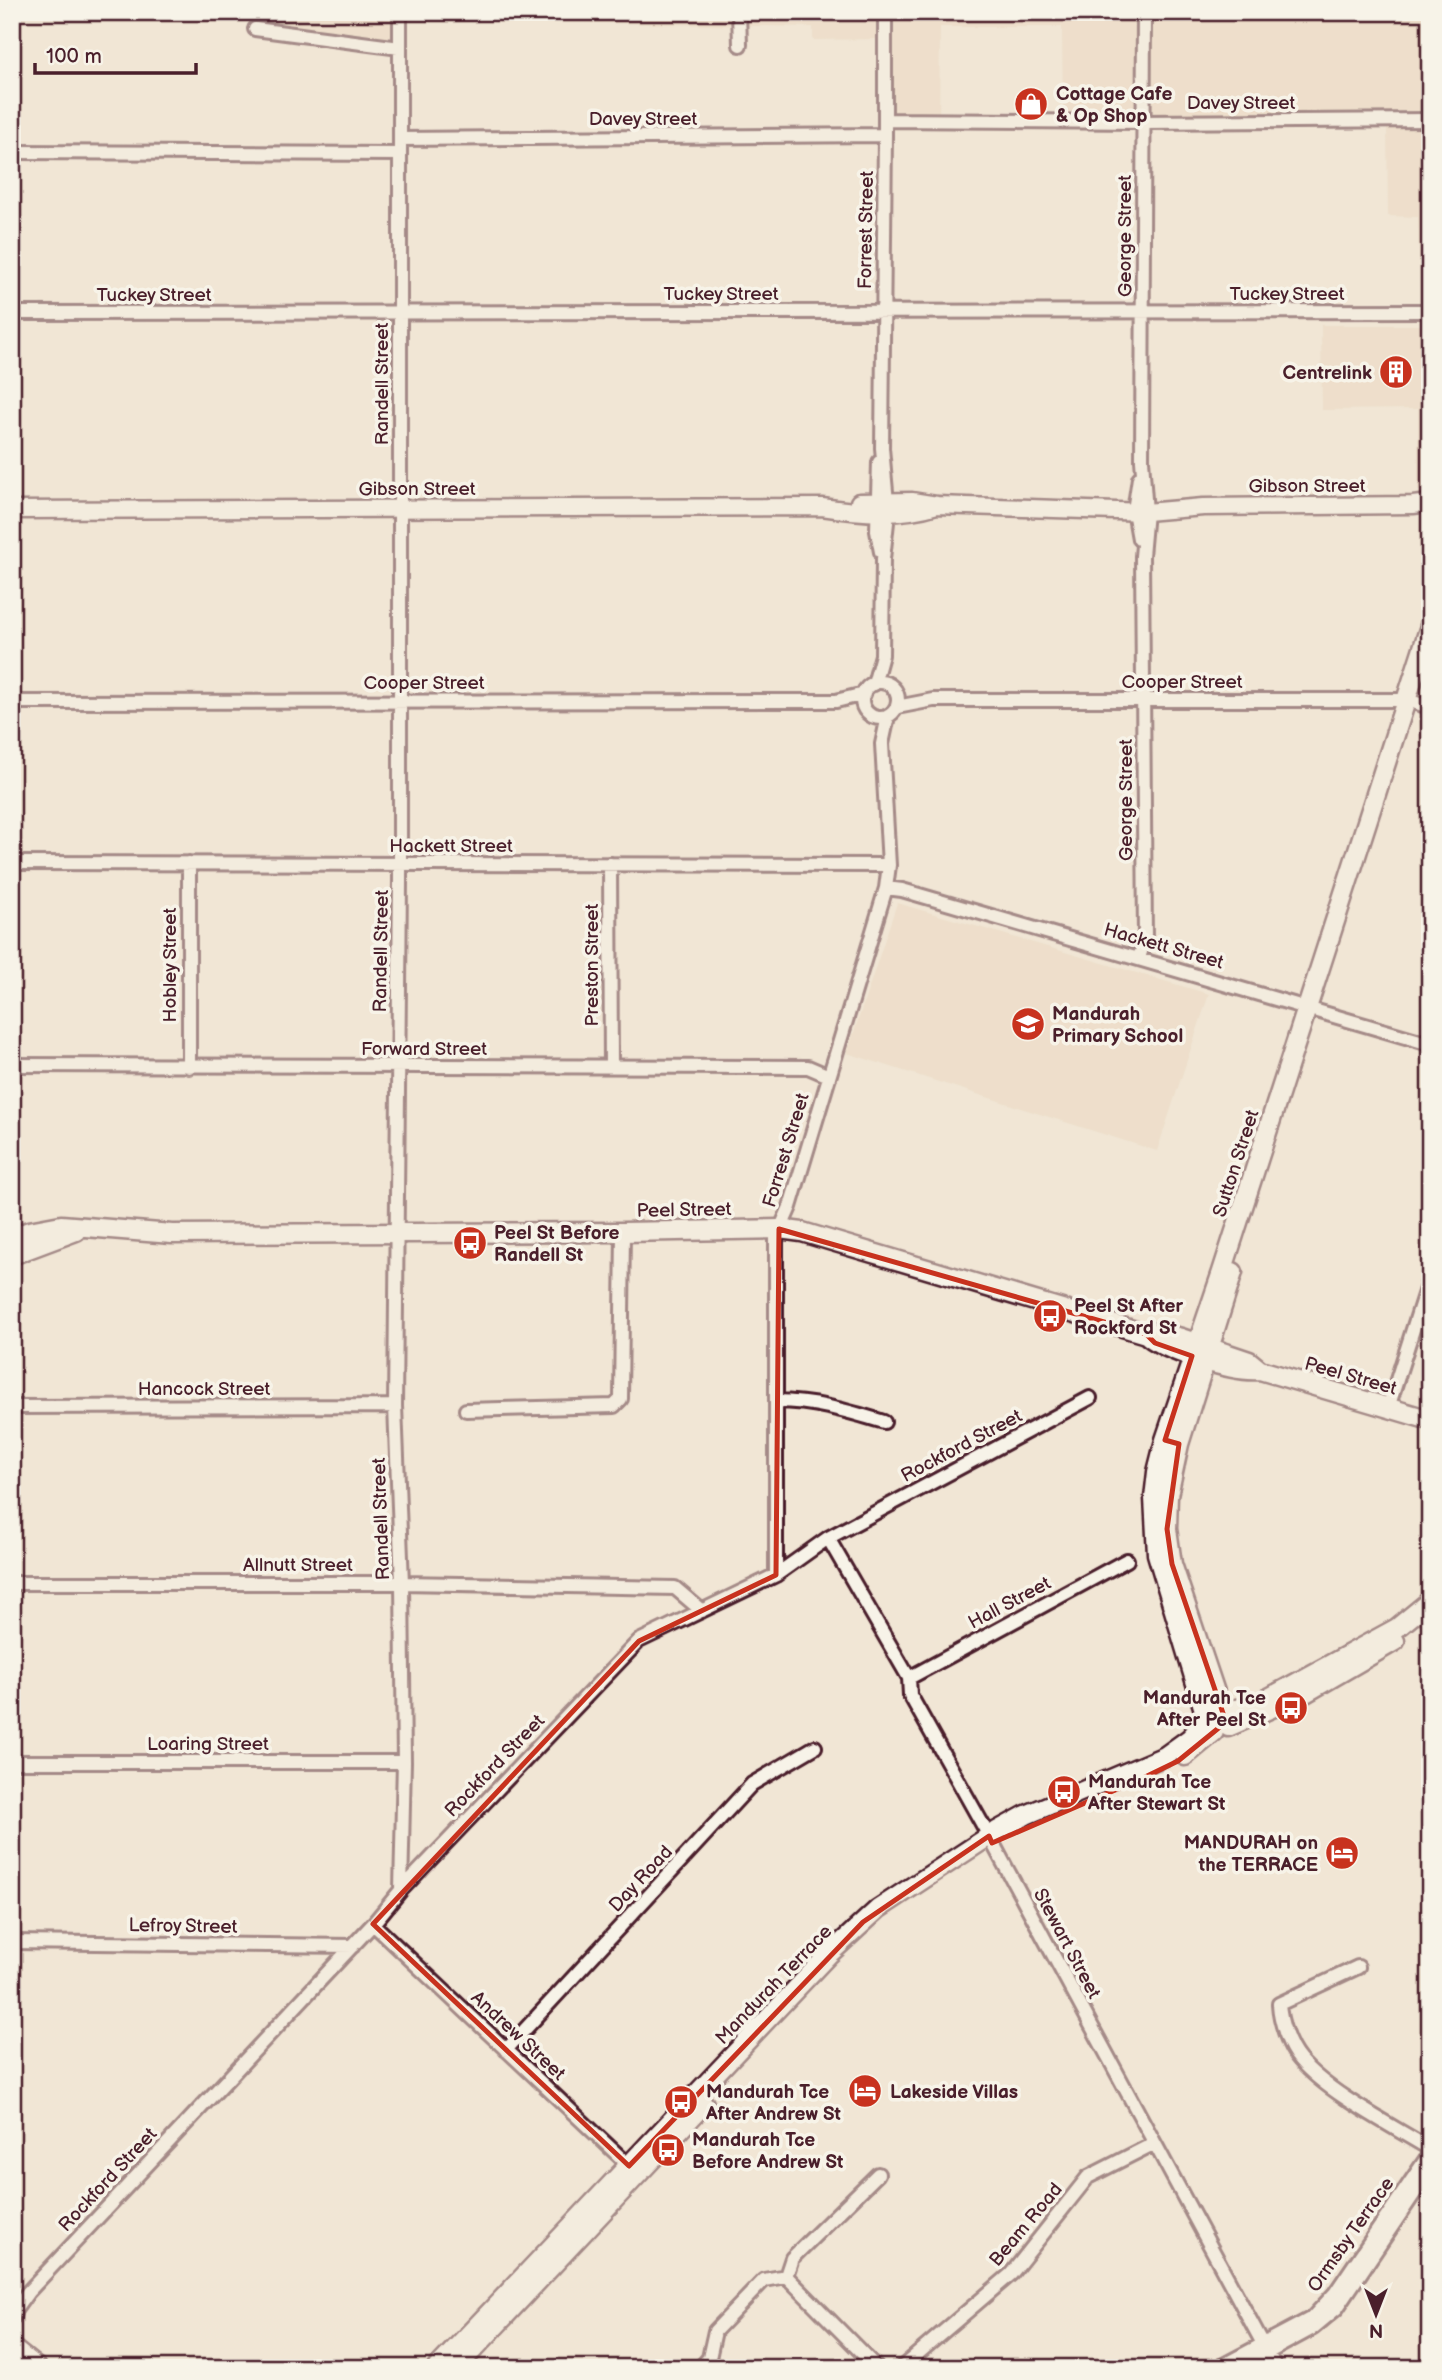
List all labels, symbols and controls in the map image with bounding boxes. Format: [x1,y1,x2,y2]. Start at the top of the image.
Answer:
scale bar [35,32,196,76]
text: 100 m [46,44,102,69]
place label: Cottage Cafe & Op Shop [1056,83,1172,128]
shop icon: Cottage Cafe & Op Shop [1012,85,1050,123]
street label: Davey Street [1187,92,1295,115]
street label: Davey Street [589,108,697,131]
street label: Forrest Street [854,171,879,289]
street label: George Street [1114,175,1137,297]
street label: Tuckey Street [663,283,779,306]
street label: Tuckey Street [1229,283,1345,306]
street label: Tuckey Street [96,284,212,307]
street label: Randell Street [371,323,394,445]
building icon: Centrelink [1377,353,1415,391]
place label: Centrelink [1283,362,1372,385]
street label: Gibson Street [1248,475,1366,498]
street label: Gibson Street [358,478,476,501]
street label: Cooper Street [1121,671,1243,694]
street label: Cooper Street [363,672,485,695]
street label: George Street [1115,739,1138,861]
street label: Hackett Street [389,835,513,858]
street label: Randell Street [369,889,394,1012]
street label: Preston Street [581,903,604,1026]
street label: Hobley Street [159,907,182,1022]
street label: Hackett Street [1101,918,1226,975]
place label: Mandurah Primary School [1052,1003,1183,1048]
school or university icon: Mandurah Primary School [1009,1005,1047,1043]
street label: Forward Street [361,1038,487,1061]
street label: Forrest Street [758,1090,815,1210]
street label: Sutton Street [1208,1107,1265,1220]
street label: Peel Street [636,1198,732,1223]
place label: Peel St Before Randell St [494,1222,620,1267]
bus stop icon: Peel St Before Randell St [451,1224,489,1262]
place label: Peel St After Rockford St [1074,1295,1183,1340]
bus stop icon: Peel St After Rockford St [1031,1297,1069,1335]
street label: Peel Street [1302,1352,1400,1401]
street label: Hancock Street [138,1378,270,1401]
street label: Rockford Street [897,1405,1026,1488]
street label: Randell Street [368,1457,395,1581]
street label: Allnutt Street [243,1554,353,1577]
street label: Hall Street [965,1572,1055,1635]
place label: Mandurah Tce After Peel St [1143,1687,1267,1732]
bus stop icon: Mandurah Tce After Peel St [1272,1689,1310,1727]
street label: Rockford Street [440,1710,550,1822]
street label: Loaring Street [147,1733,269,1756]
place label: Mandurah Tce After Stewart St [1087,1771,1226,1816]
bus stop icon: Mandurah Tce After Stewart St [1045,1773,1083,1811]
place label: MANDURAH on the TERRACE [1184,1832,1318,1877]
hotel icon: MANDURAH on the TERRACE [1323,1834,1361,1872]
street label: Day Road [604,1841,678,1917]
street label: Stewart Street [1028,1885,1105,2003]
street label: Lefroy Street [128,1914,238,1939]
street label: Mandurah Terrace [711,1920,837,2050]
street label: Andrew Street [466,1987,570,2086]
hotel icon: Lakeside Villas [846,2072,884,2110]
place label: Mandurah Tce After Andrew St [705,2081,842,2126]
place label: Lakeside Villas [890,2081,1018,2104]
bus stop icon: Mandurah Tce After Andrew St [662,2083,700,2121]
street label: Rockford Street [54,2123,162,2237]
place label: Mandurah Tce Before Andrew St [692,2129,844,2174]
bus stop icon: Mandurah Tce Before Andrew St [649,2131,687,2169]
street label: Ormsby Terrace [1303,2173,1399,2297]
street label: Beam Road [985,2179,1068,2271]
north arrow [1340,2278,1410,2348]
text: N [1369,2318,1383,2341]

